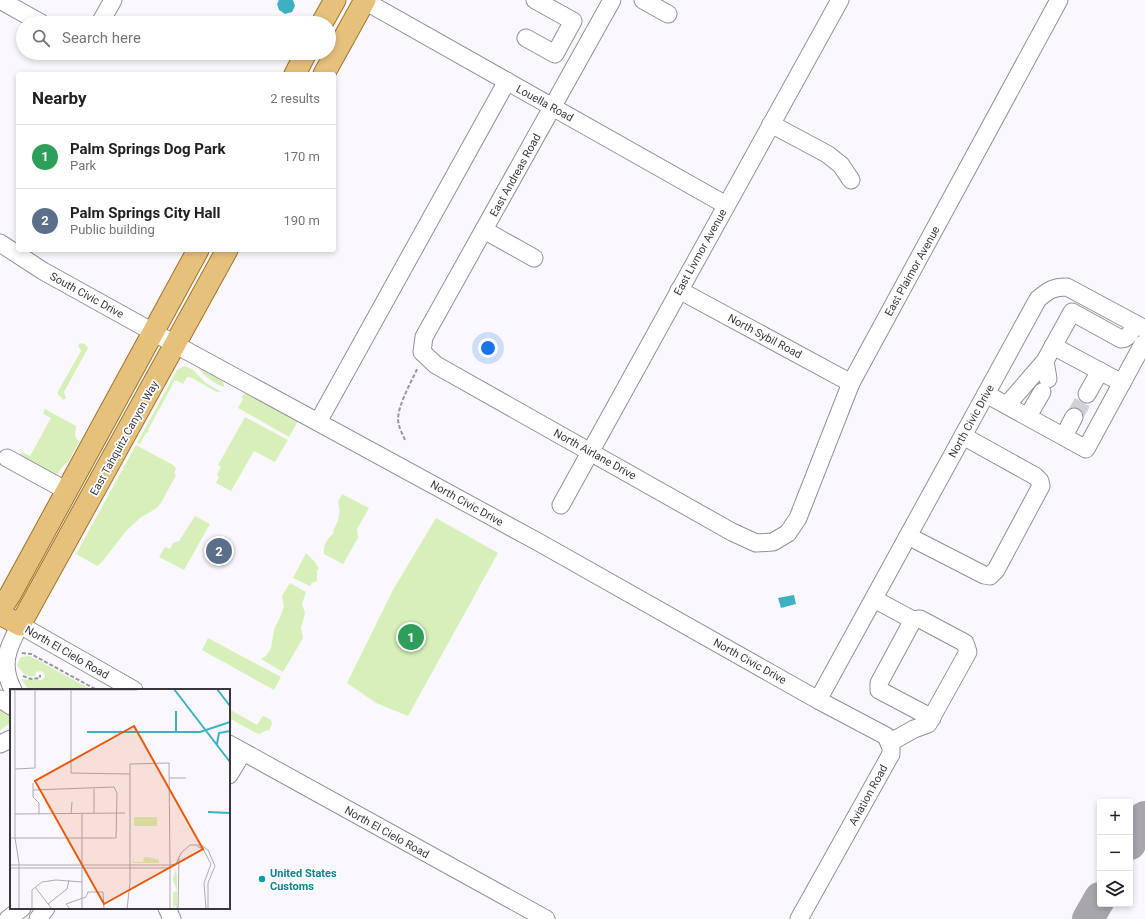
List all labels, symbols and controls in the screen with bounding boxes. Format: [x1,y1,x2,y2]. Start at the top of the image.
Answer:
search box [16,16,336,60]
icon: search [30,27,52,49]
text: Search here [62,29,141,47]
street label: Louella Road [514,82,576,124]
text: Nearby [32,88,87,108]
text: 2 results [270,91,320,106]
street label: East Andreas Road [487,132,544,219]
text: Palm Springs Dog Park [70,140,226,158]
text: 1 [41,149,49,164]
text: 170 m [283,149,320,164]
text: Park [70,158,96,173]
text: Palm Springs City Hall [70,204,221,222]
street label: East Livmor Avenue [671,207,730,298]
text: 2 [41,213,49,228]
text: 190 m [283,213,320,228]
text: Public building [70,222,155,237]
street label: East Plaimor Avenue [882,224,943,319]
street label: South Civic Drive [48,270,126,321]
street label: North Sybil Road [726,312,804,361]
your location [478,338,498,358]
street label: East Tahquitz Canyon Way [88,378,162,498]
street label: North Civic Drive [946,382,997,460]
street label: North Airlane Drive [551,426,638,483]
street label: North Civic Drive [428,478,506,529]
pin: 2 [206,536,232,566]
pin: 1 [398,622,424,652]
street label: North El Cielo Road [22,623,111,682]
street label: North Civic Drive [711,636,789,687]
inset map [10,689,230,909]
street label: Aviation Road [846,763,890,828]
map controls [1097,799,1133,907]
button: + [1097,799,1133,835]
street label: North El Cielo Road [342,804,431,861]
button: − [1097,835,1133,871]
place label: United States Customs [270,867,337,893]
button: layers [1097,871,1133,907]
marker: United States Customs [257,874,267,884]

